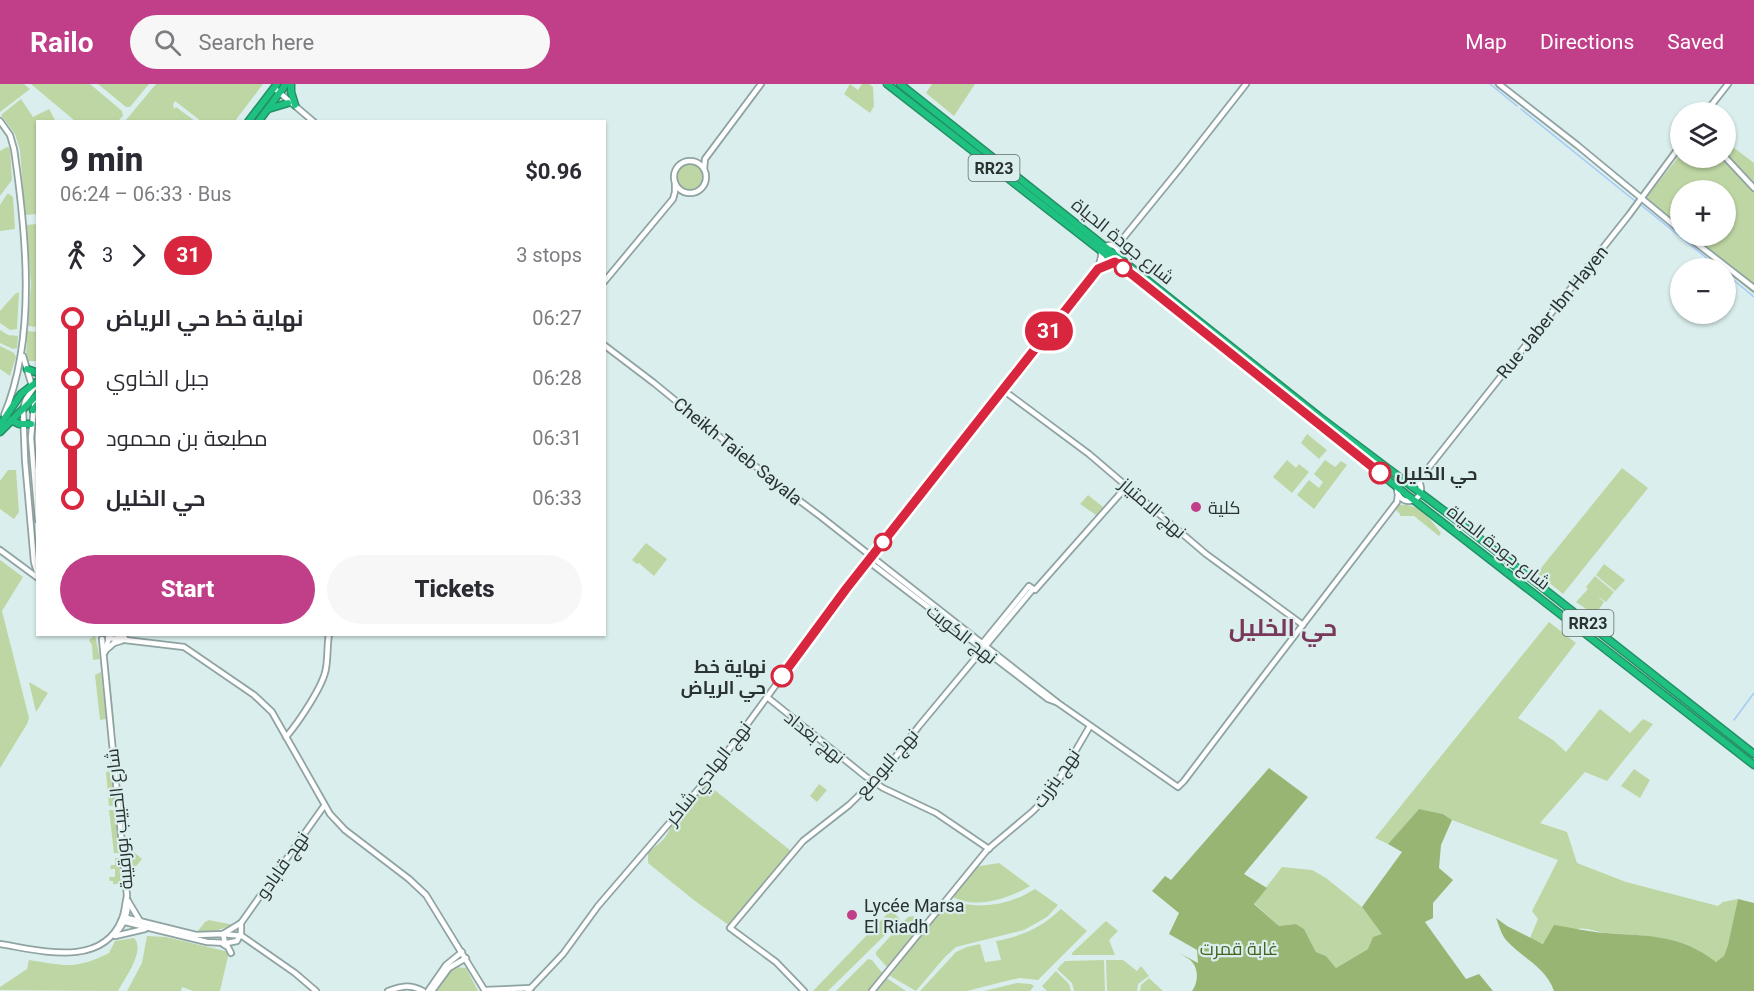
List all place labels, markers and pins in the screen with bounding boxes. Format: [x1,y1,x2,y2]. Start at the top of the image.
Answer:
unlabelled marker [1114,259,1132,277]
marker: حي الخليل [1369,462,1391,484]
place label: حي الخليل [1396,463,1477,489]
place label: كلية [1208,497,1240,518]
marker: كلية [1189,500,1203,514]
unlabelled marker [874,533,892,551]
place label: نهاية خط حي الرياض [681,656,766,703]
marker: نهاية خط حي الرياض [771,665,793,687]
place label: Lycée Marsa El Riadh [864,895,965,937]
marker: Lycée Marsa El Riadh [845,908,859,922]

